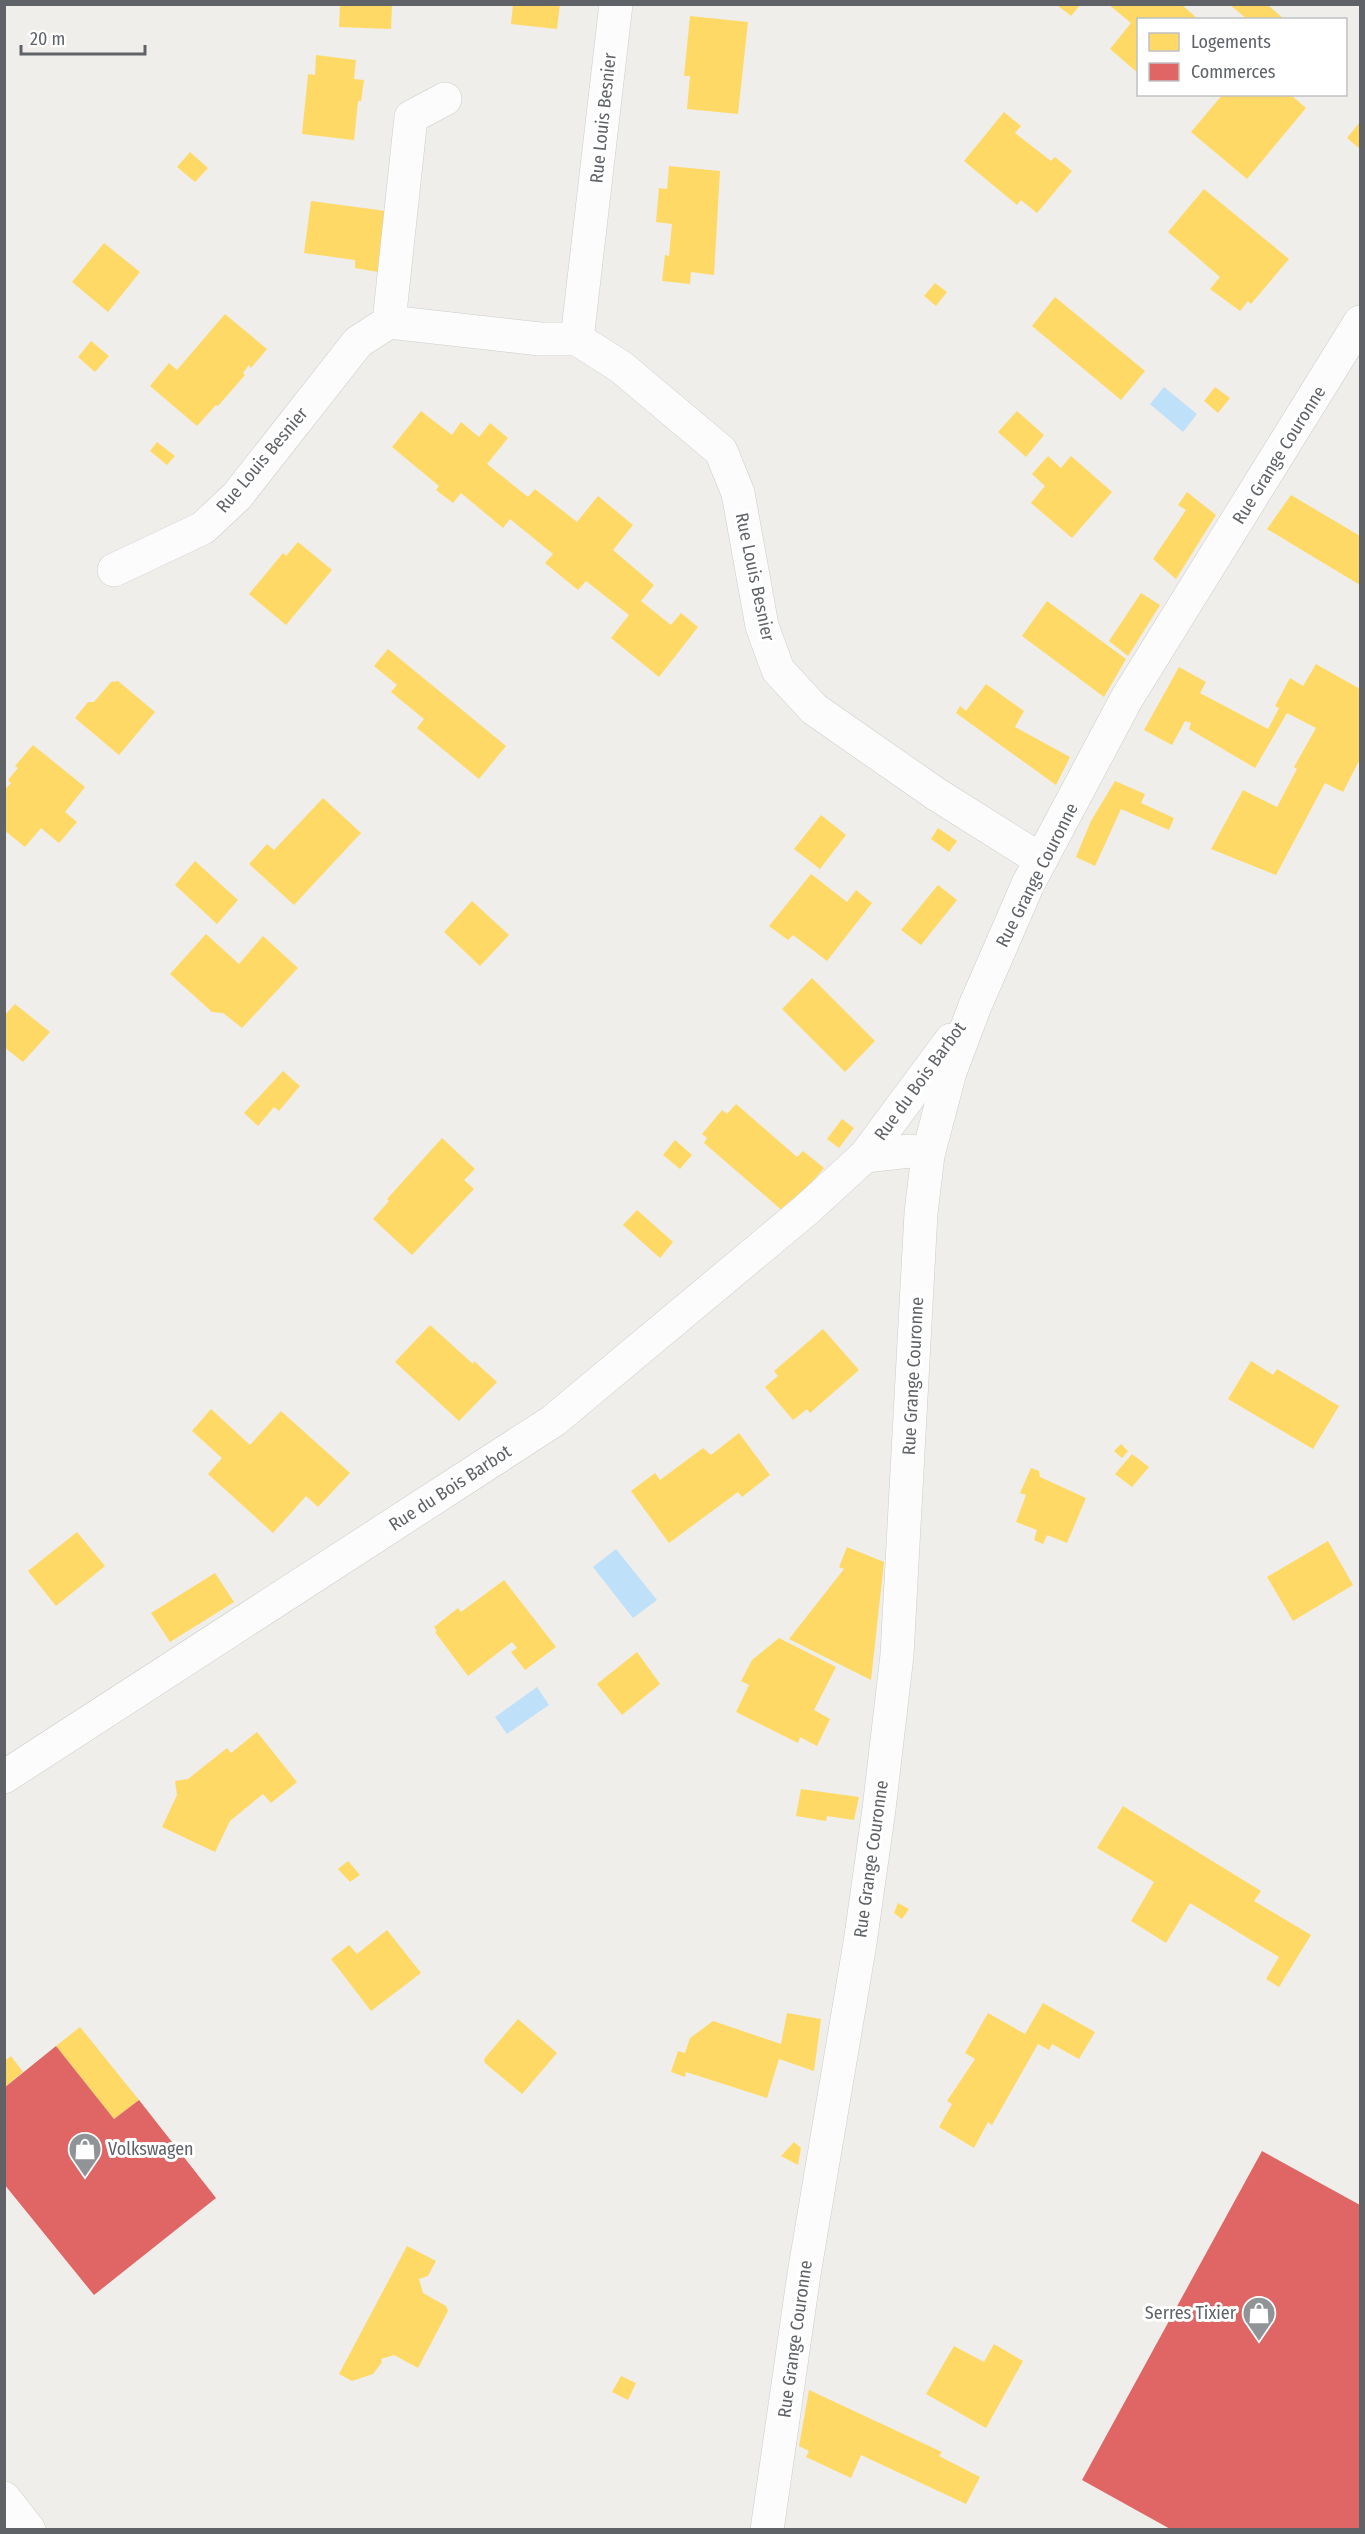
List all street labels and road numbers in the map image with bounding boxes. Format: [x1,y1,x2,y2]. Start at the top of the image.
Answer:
street label: Rue Louis Besnier [585,51,621,184]
street label: Rue Grange Couronne [1228,382,1330,528]
street label: Rue Louis Besnier [212,402,313,517]
street label: Rue Louis Besnier [731,511,780,644]
street label: Rue Grange Couronne [991,799,1083,951]
street label: Rue du Bois Barbot [870,1017,970,1145]
street label: Rue Grange Couronne [898,1296,928,1456]
street label: Rue du Bois Barbot [385,1440,515,1536]
street label: Rue Grange Couronne [849,1779,893,1939]
street label: Rue Grange Couronne [773,2259,817,2419]

